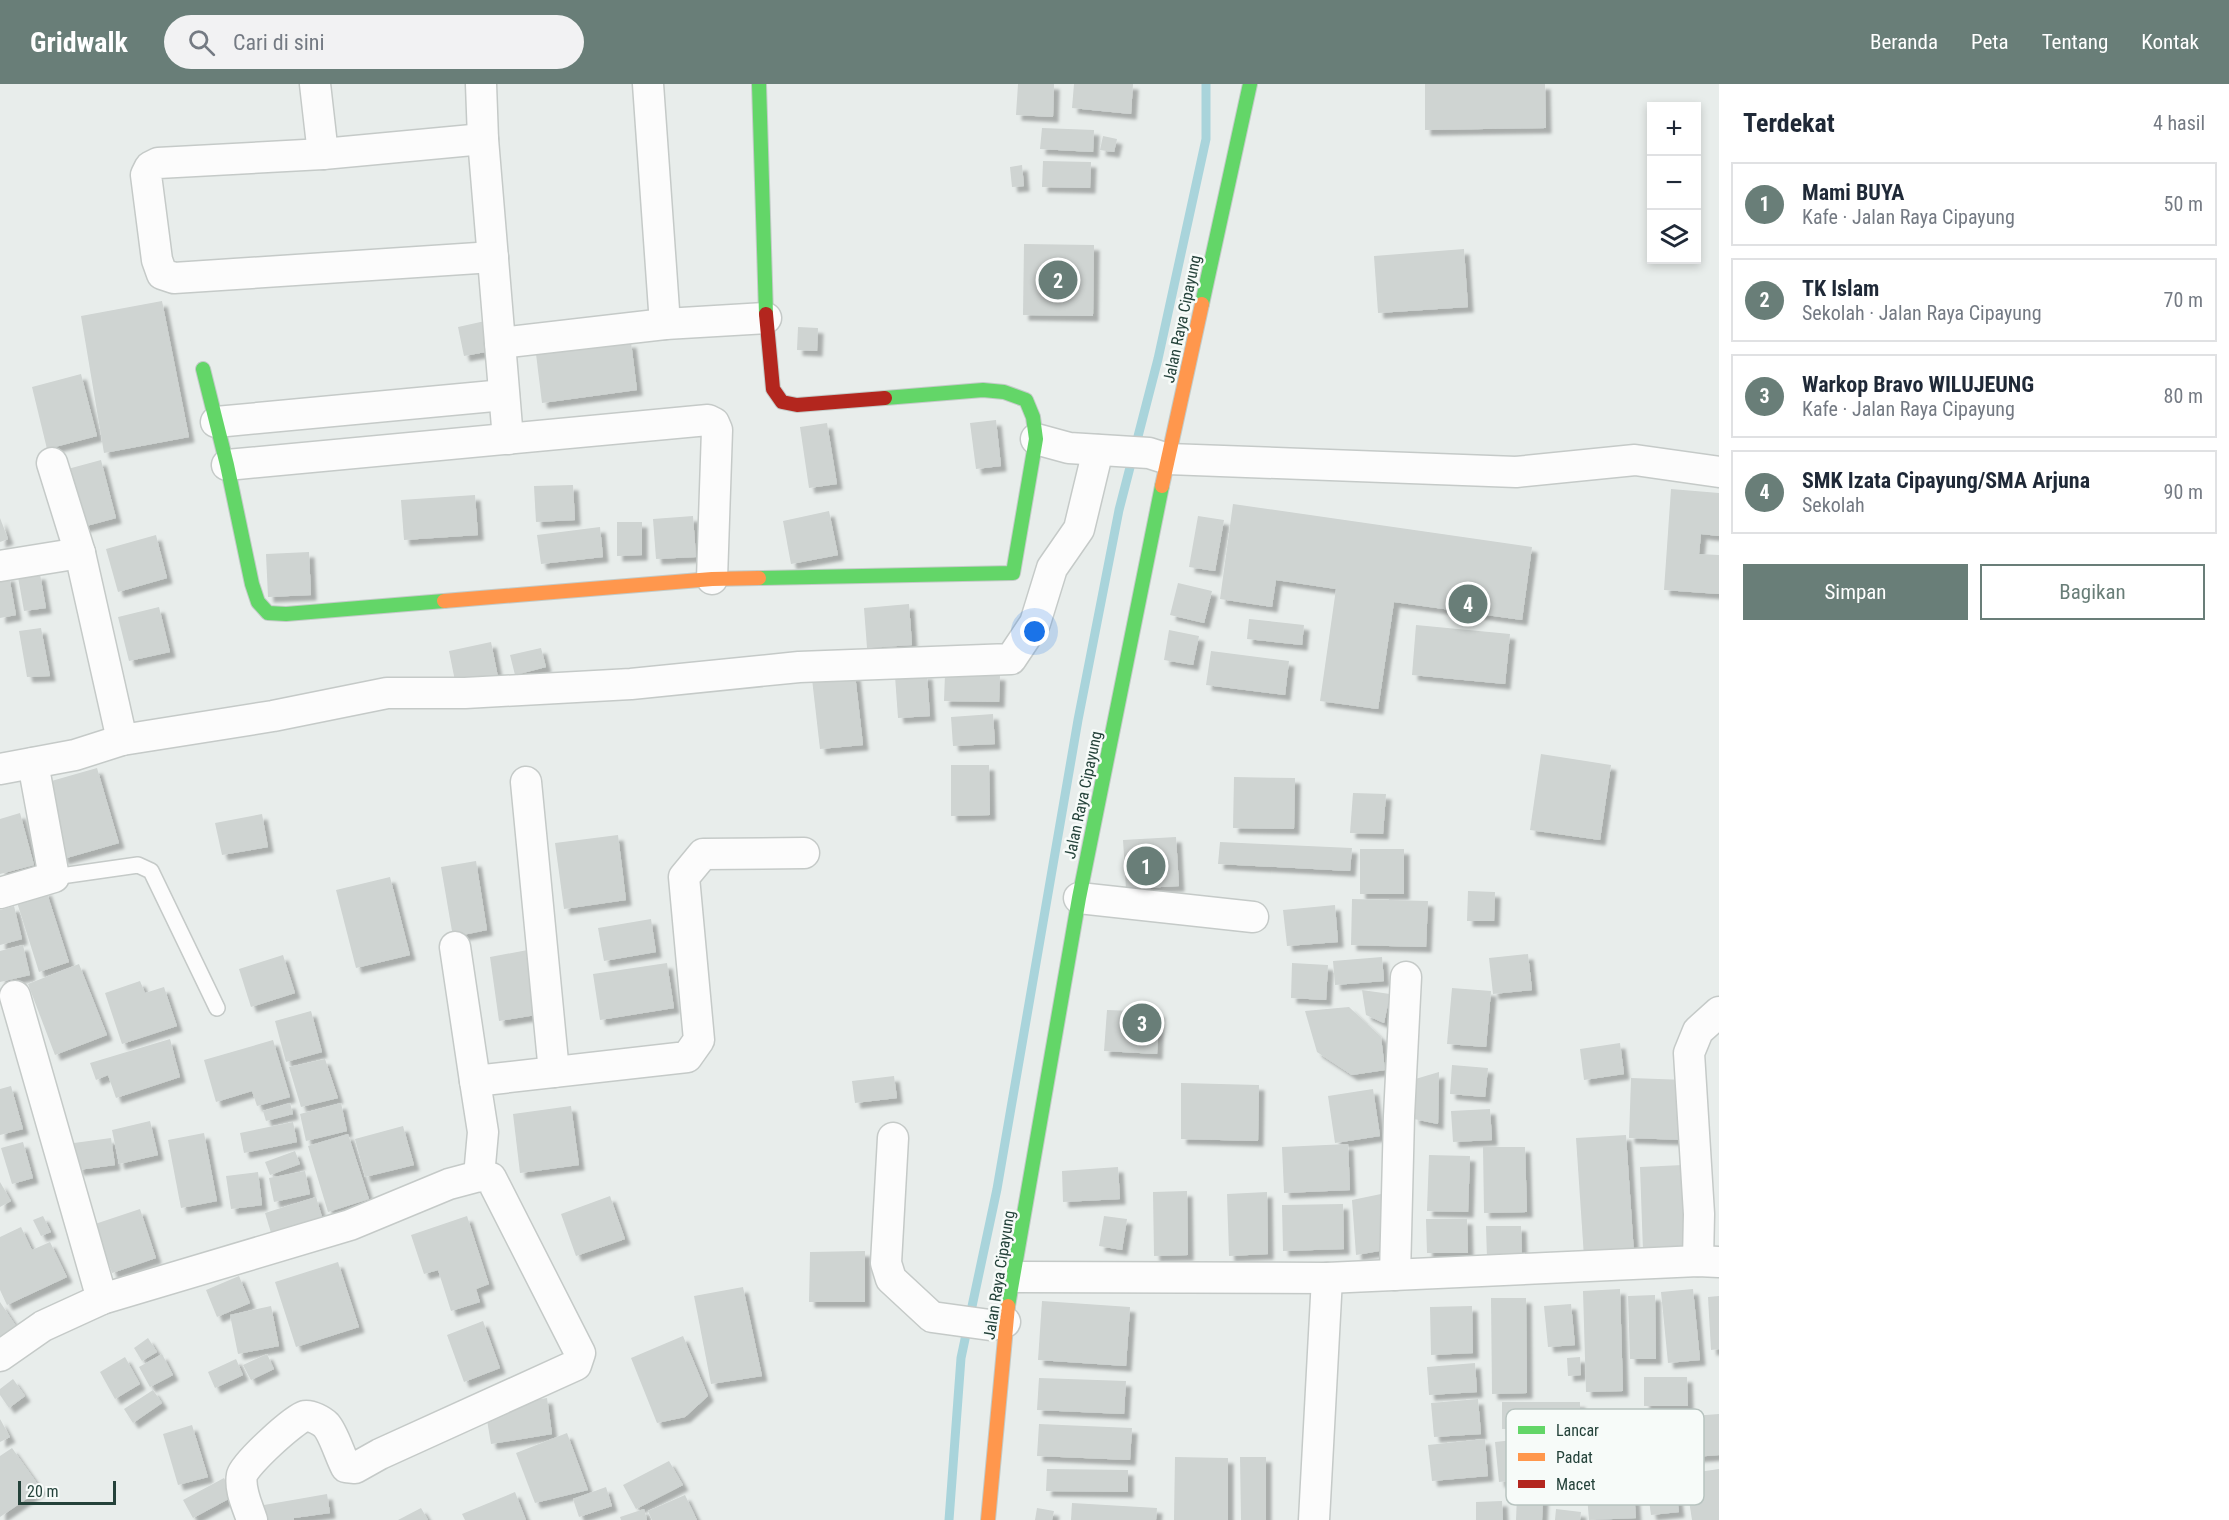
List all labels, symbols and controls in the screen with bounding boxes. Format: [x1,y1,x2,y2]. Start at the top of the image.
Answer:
search box [164,15,584,69]
text: Gridwalk [30,26,128,59]
icon: search [185,26,218,59]
text: Cari di sini [233,30,325,55]
text: Beranda [1870,30,1938,54]
text: Peta [1971,30,2009,54]
text: Tentang [2042,30,2108,54]
text: Kontak [2141,30,2199,54]
map controls [1647,102,1701,264]
button: + [1647,102,1701,156]
text: Terdekat [1743,108,1835,138]
text: 4 hasil [2153,111,2205,135]
button: − [1647,156,1701,210]
text: Mami BUYA [1802,180,1904,205]
text: 1 [1759,192,1770,216]
text: 50 m [2164,192,2203,216]
text: Kafe · Jalan Raya Cipayung [1802,205,2015,229]
button: layers [1647,210,1701,264]
street label: Jalan Raya Cipayung [1159,253,1205,385]
pin: 2 [1038,258,1078,302]
text: TK Islam [1802,276,1879,301]
text: 2 [1759,288,1770,312]
text: 70 m [2164,288,2203,312]
text: Sekolah · Jalan Raya Cipayung [1802,301,2042,325]
text: Warkop Bravo WILUJEUNG [1802,372,2034,397]
text: 3 [1759,384,1770,408]
text: 80 m [2164,384,2203,408]
text: Kafe · Jalan Raya Cipayung [1802,397,2015,421]
text: SMK Izata Cipayung/SMA Arjuna [1802,468,2090,493]
text: 4 [1759,480,1770,504]
text: 90 m [2164,480,2203,504]
text: Sekolah [1802,493,1865,517]
button: Simpan [1743,564,1968,620]
button: Bagikan [1980,564,2205,620]
pin: 4 [1448,582,1488,626]
your location [1020,617,1049,646]
street label: Jalan Raya Cipayung [1060,729,1106,861]
pin: 1 [1126,844,1166,888]
pin: 3 [1122,1000,1162,1046]
street label: Jalan Raya Cipayung [979,1209,1019,1341]
legend [1506,1409,1704,1505]
text: Lancar [1556,1421,1599,1440]
text: Padat [1556,1448,1593,1467]
text: Macet [1556,1475,1596,1494]
scale bar [18,1478,116,1506]
text: 20 m [27,1482,59,1501]

